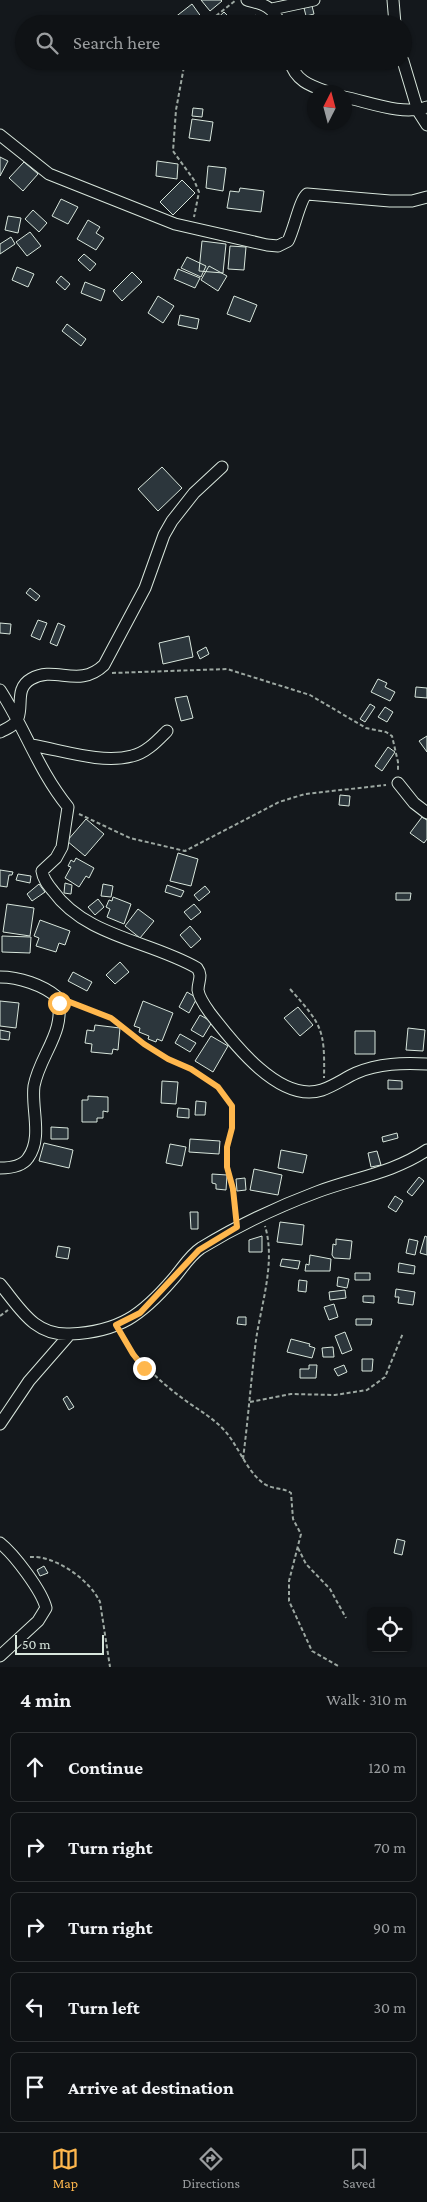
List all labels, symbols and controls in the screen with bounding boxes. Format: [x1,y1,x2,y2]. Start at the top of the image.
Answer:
search box [15,15,412,70]
icon: search [33,29,61,57]
text: Search here [73,32,160,53]
north arrow [307,85,352,130]
route start [48,992,71,1015]
route end [133,1357,156,1380]
map controls [367,1607,412,1652]
button: locate [367,1607,412,1652]
scale bar [15,1632,104,1655]
text: 50 m [22,1636,50,1652]
text: 4 min [20,1688,71,1712]
text: Walk · 310 m [326,1691,407,1708]
icon: ahead [21,1753,49,1781]
text: Continue [68,1757,143,1778]
text: 120 m [368,1759,406,1776]
icon: right [21,1833,49,1861]
text: Turn right [68,1837,153,1858]
text: 70 m [374,1839,406,1856]
icon: right [21,1913,49,1941]
text: Turn right [68,1917,153,1938]
text: 90 m [373,1919,406,1936]
icon: left [21,1993,49,2021]
text: Turn left [68,1997,140,2018]
text: 30 m [374,1999,406,2016]
icon: arrive [21,2073,49,2101]
text: Arrive at destination [68,2077,234,2098]
tab: Map [51,2145,79,2191]
tab: Directions [182,2145,240,2191]
tab: Saved [343,2145,376,2191]

